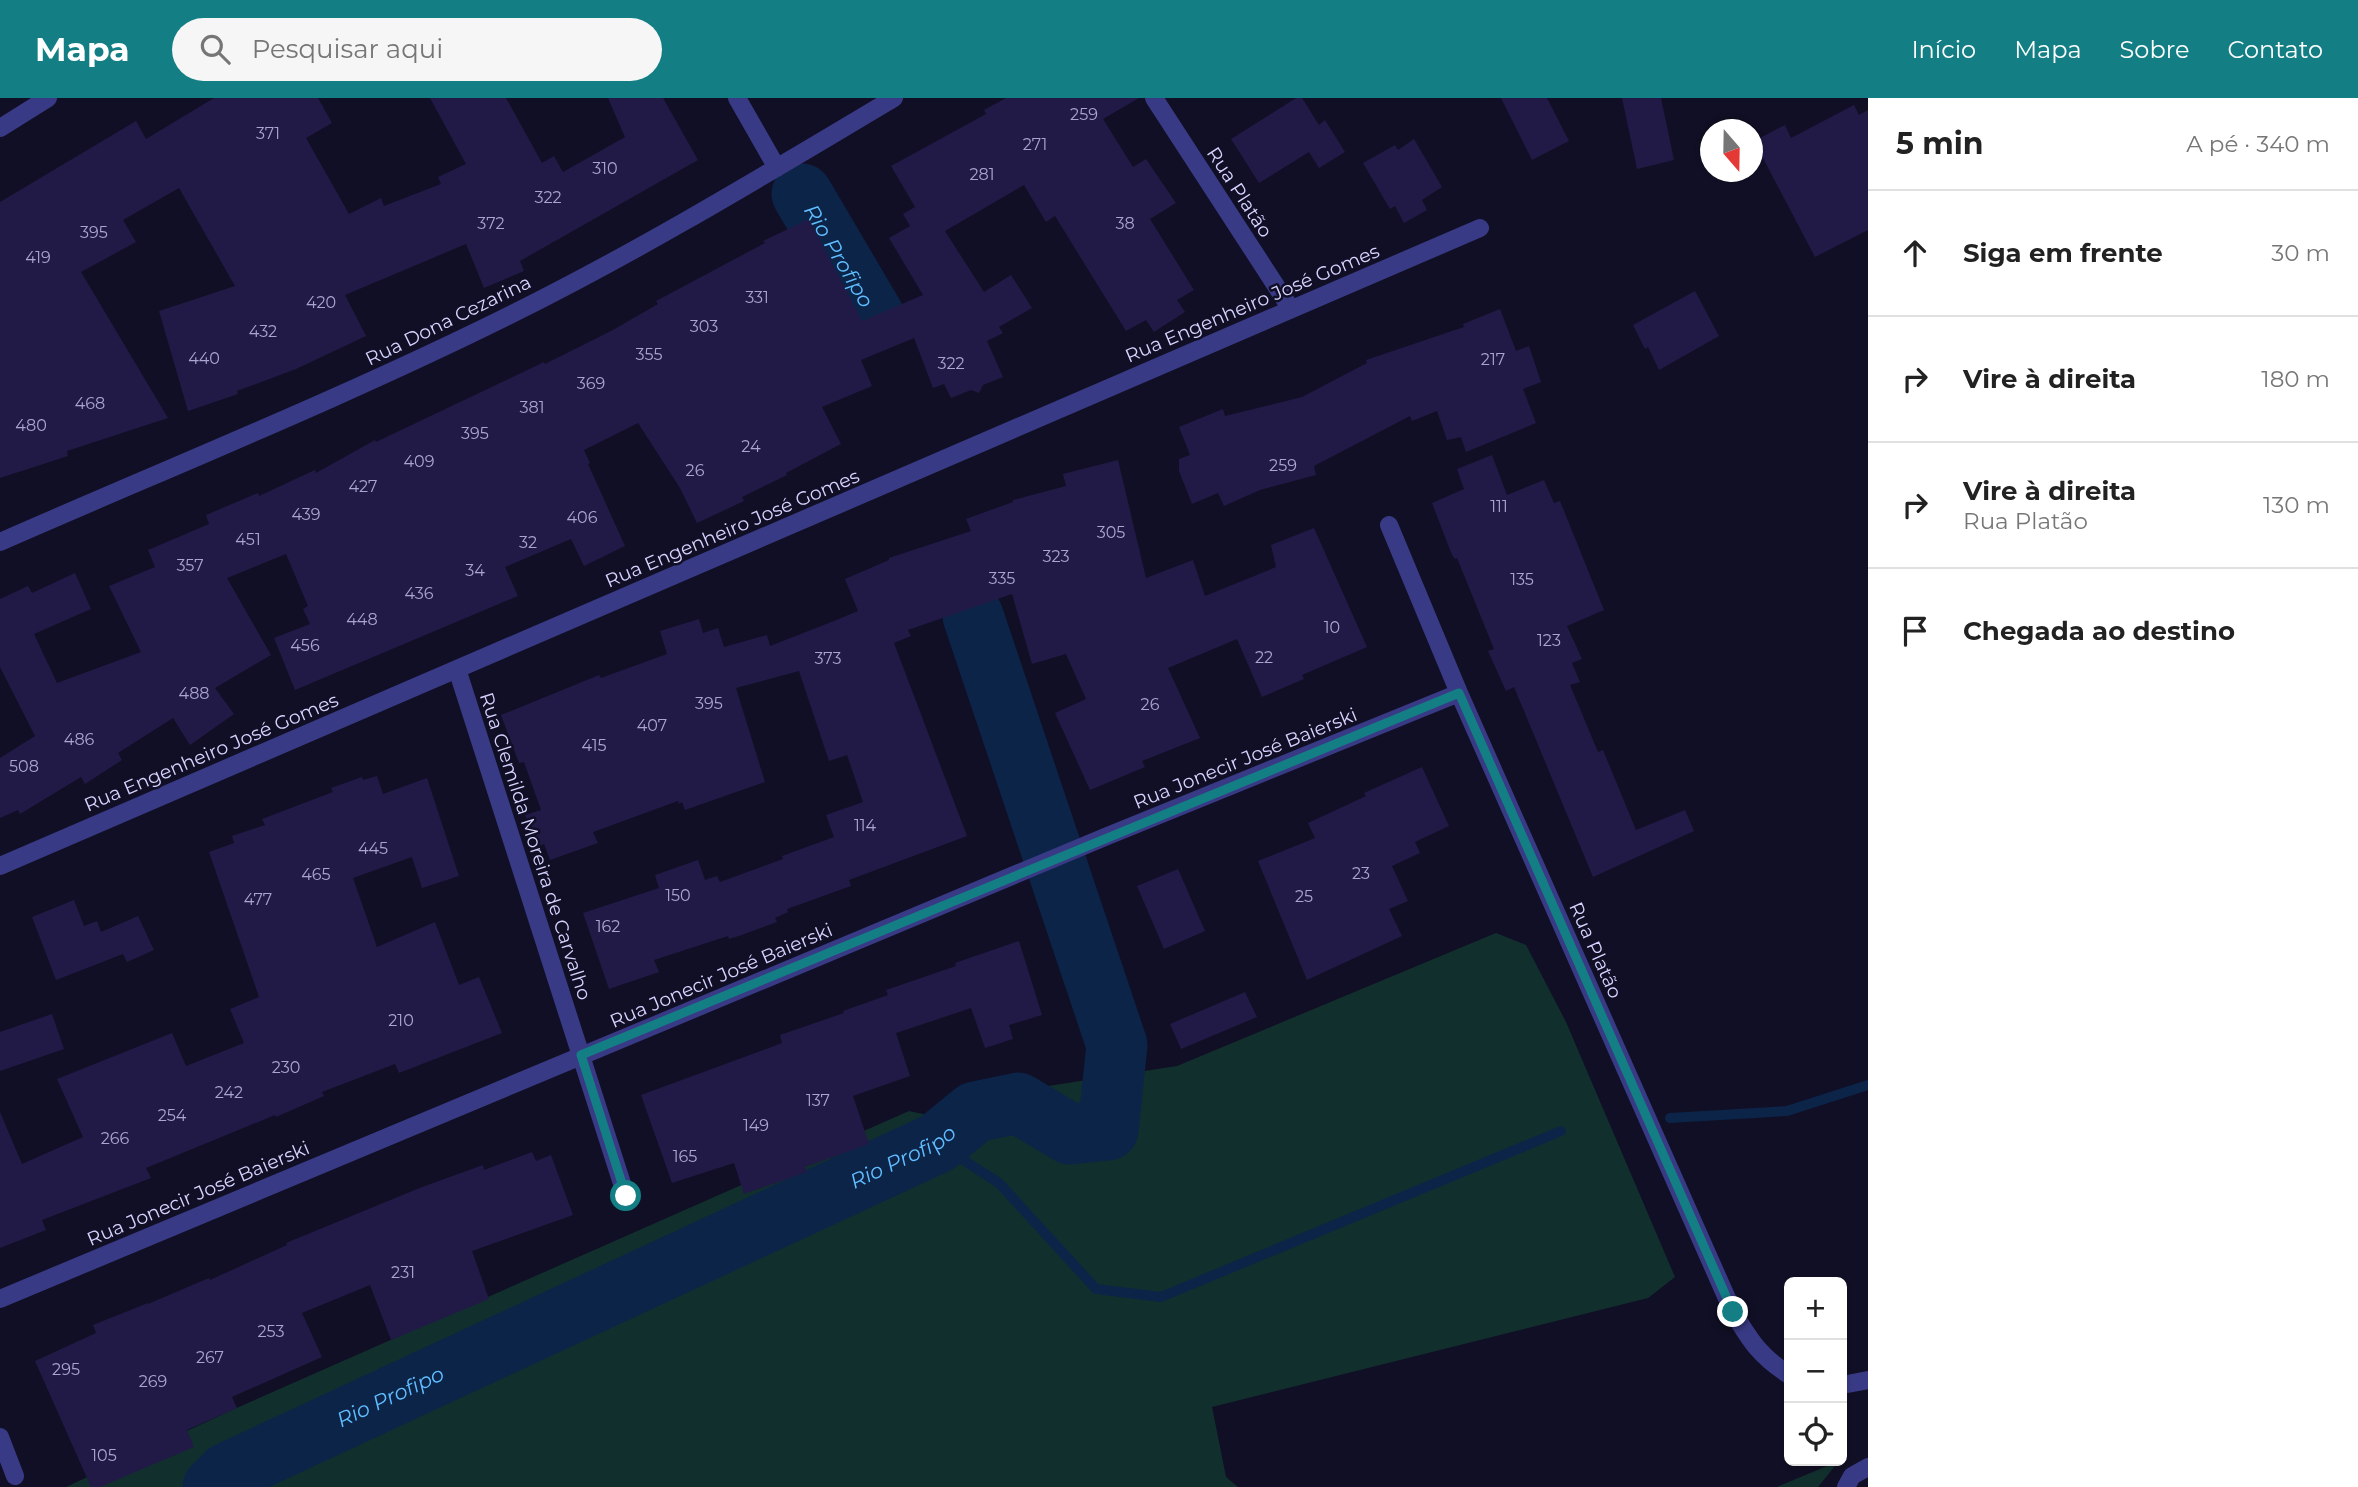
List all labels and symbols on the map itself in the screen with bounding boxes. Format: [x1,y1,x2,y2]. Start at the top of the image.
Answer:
house number: 259 [1070,105,1098,124]
north arrow [1700,119,1763,182]
house number: 371 [256,124,280,143]
house number: 271 [1023,135,1047,154]
street label: Rua Platão [1202,143,1277,242]
house number: 310 [592,159,618,178]
house number: 281 [969,165,995,184]
house number: 322 [534,188,562,207]
water label: Rio Profipo [799,200,879,312]
house number: 372 [477,214,505,233]
house number: 38 [1115,214,1135,233]
house number: 395 [80,223,108,242]
street label: Rua Engenheiro José Gomes [1122,239,1383,368]
house number: 419 [25,248,51,267]
street label: Rua Dona Cezarina [362,270,535,371]
house number: 331 [745,288,769,307]
house number: 420 [306,293,336,312]
house number: 303 [690,317,718,336]
house number: 432 [249,322,277,341]
house number: 355 [636,345,662,364]
house number: 440 [188,349,220,368]
house number: 217 [1481,350,1505,369]
house number: 322 [937,354,965,373]
house number: 369 [577,374,605,393]
house number: 468 [75,394,105,413]
house number: 381 [519,398,545,417]
house number: 480 [15,416,47,435]
house number: 395 [461,424,489,443]
house number: 24 [741,437,761,456]
house number: 409 [404,452,434,471]
house number: 259 [1269,456,1297,475]
house number: 26 [686,461,705,480]
street label: Rua Engenheiro José Gomes [602,464,863,593]
house number: 427 [348,477,378,496]
house number: 111 [1490,497,1508,516]
house number: 439 [291,505,321,524]
house number: 406 [567,508,598,527]
house number: 305 [1097,523,1125,542]
house number: 451 [235,530,261,549]
house number: 32 [519,533,537,552]
house number: 323 [1042,547,1070,566]
house number: 357 [176,556,204,575]
house number: 34 [465,561,485,580]
house number: 335 [989,569,1015,588]
house number: 135 [1510,570,1534,589]
house number: 436 [404,584,434,603]
house number: 448 [346,610,378,629]
house number: 10 [1324,618,1340,637]
house number: 123 [1537,631,1561,650]
house number: 456 [290,636,320,655]
house number: 22 [1255,648,1273,667]
house number: 373 [814,649,842,668]
house number: 488 [178,684,210,703]
street label: Rua Engenheiro José Gomes [81,688,342,817]
street label: Rua Clemilda Moreira de Carvalho [475,689,596,1003]
house number: 395 [695,694,723,713]
house number: 26 [1141,695,1160,714]
street label: Rua Jonecir José Baierski [1130,703,1360,814]
house number: 407 [637,716,667,735]
house number: 486 [64,730,95,749]
house number: 415 [581,736,607,755]
house number: 508 [9,757,39,776]
house number: 114 [854,816,876,835]
house number: 445 [358,839,388,858]
house number: 23 [1352,864,1370,883]
house number: 465 [301,865,331,884]
house number: 150 [665,886,691,905]
house number: 25 [1295,887,1313,906]
house number: 477 [244,890,272,909]
street label: Rua Platão [1564,898,1627,1002]
house number: 162 [596,917,620,936]
street label: Rua Jonecir José Baierski [607,918,836,1033]
house number: 210 [388,1011,414,1030]
house number: 230 [272,1058,300,1077]
house number: 242 [215,1083,243,1102]
house number: 137 [806,1091,830,1110]
house number: 254 [158,1106,187,1125]
house number: 149 [743,1116,769,1135]
water label: Rio Profipo [846,1120,961,1194]
house number: 266 [101,1129,130,1148]
street label: Rua Jonecir José Baierski [84,1136,313,1251]
house number: 165 [673,1147,697,1166]
route start [610,1180,641,1211]
house number: 231 [391,1263,415,1282]
route end [1717,1296,1748,1327]
house number: 253 [257,1322,285,1341]
house number: 267 [196,1348,224,1367]
house number: 295 [52,1360,80,1379]
water label: Rio Profipo [332,1361,448,1432]
house number: 269 [139,1372,167,1391]
house number: 105 [91,1446,117,1465]

